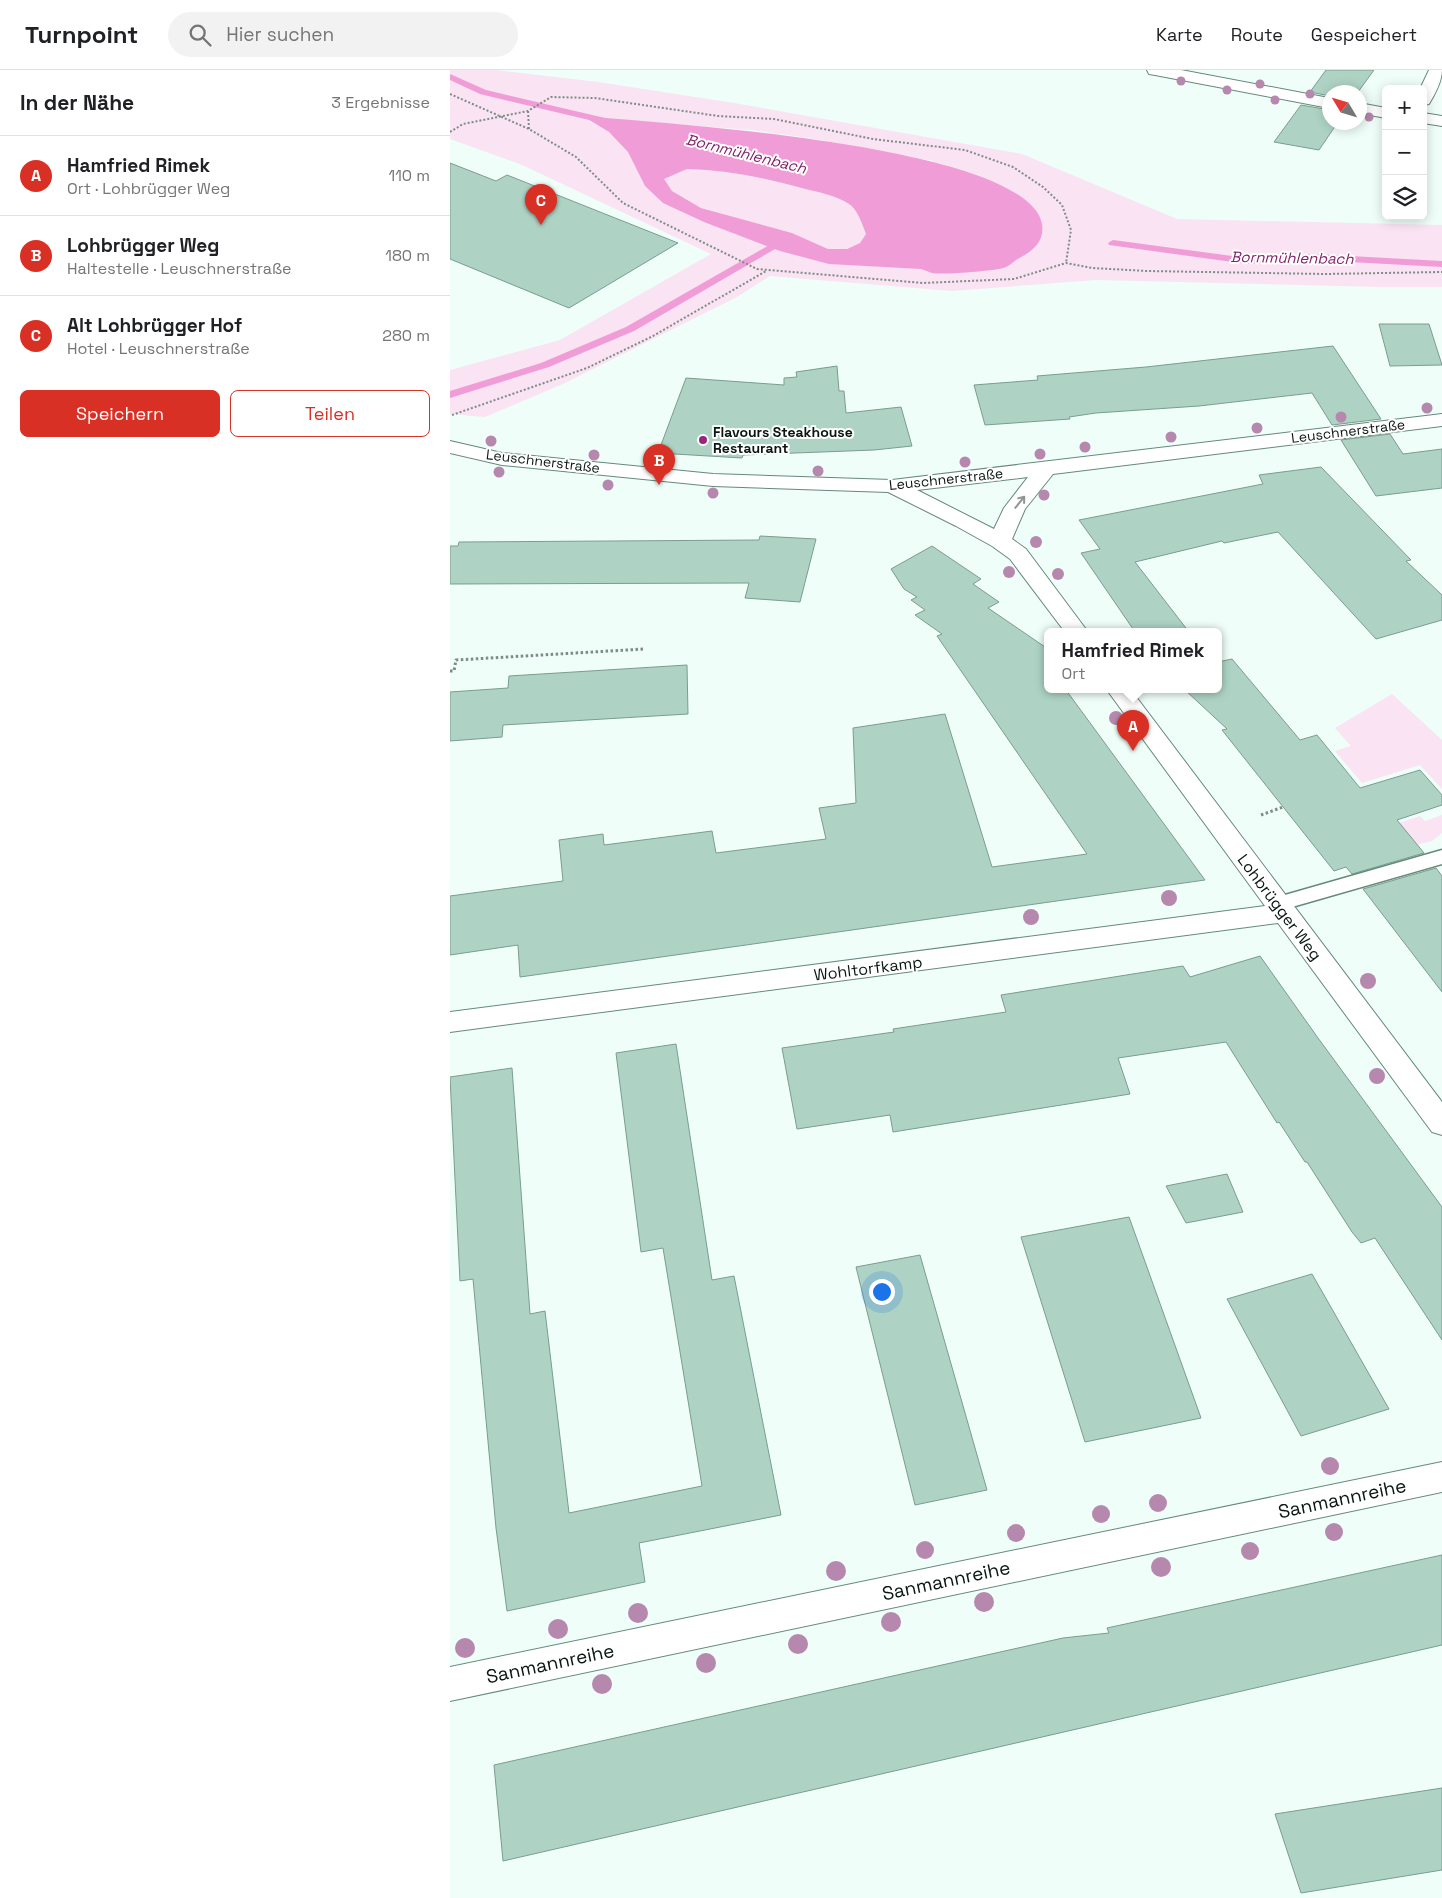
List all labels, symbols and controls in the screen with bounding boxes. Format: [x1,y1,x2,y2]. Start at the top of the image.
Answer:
search box [168,12,518,57]
text: Turnpoint [25,19,138,50]
icon: search [186,21,214,49]
text: Hier suchen [226,22,334,47]
text: Karte [1156,23,1203,46]
text: Route [1231,23,1283,46]
text: Gespeichert [1311,23,1417,46]
north arrow [1322,85,1367,130]
map controls [1382,85,1427,220]
button: + [1382,85,1427,130]
text: In der Nähe [20,89,134,116]
text: 3 Ergebnisse [331,92,430,113]
water label: Bornmühlenbach [684,129,809,178]
button: − [1382,130,1427,175]
text: Hamfried Rimek [67,153,210,178]
text: A [31,165,41,186]
text: 110 m [388,165,430,186]
button: layers [1382,175,1427,220]
text: Ort · Lohbrügger Weg [67,178,230,199]
pin: C [525,184,557,225]
text: Lohbrügger Weg [67,233,219,258]
text: B [31,245,41,266]
text: 180 m [385,245,430,266]
water label: Bornmühlenbach [1230,247,1355,268]
text: Haltestelle · Leuschnerstraße [67,258,291,279]
text: Alt Lohbrügger Hof [67,313,242,338]
text: C [31,325,41,346]
text: 280 m [382,325,430,346]
text: Hotel · Leuschnerstraße [67,338,250,359]
button: Speichern [20,390,220,437]
button: Teilen [230,390,430,437]
street label: Leuschnerstraße [1290,415,1406,447]
place label: Flavours Steakhouse Restaurant [713,423,853,457]
marker: Flavours Steakhouse Restaurant [697,434,709,446]
pin: B [643,444,675,485]
street label: Leuschnerstraße [485,445,601,477]
street label: Leuschnerstraße [888,464,1004,494]
one-way arrow [1015,495,1026,508]
popup [1044,628,1222,693]
text: Hamfried Rimek [1061,638,1205,663]
text: Ort [1061,663,1086,684]
pin: A [1117,710,1149,751]
street label: Lohbrügger Weg [1233,850,1327,965]
street label: Wohltorfkamp [813,951,924,986]
your location [869,1279,895,1305]
street label: Sanmannreihe [1276,1473,1408,1524]
street label: Sanmannreihe [880,1555,1012,1606]
street label: Sanmannreihe [484,1638,616,1689]

